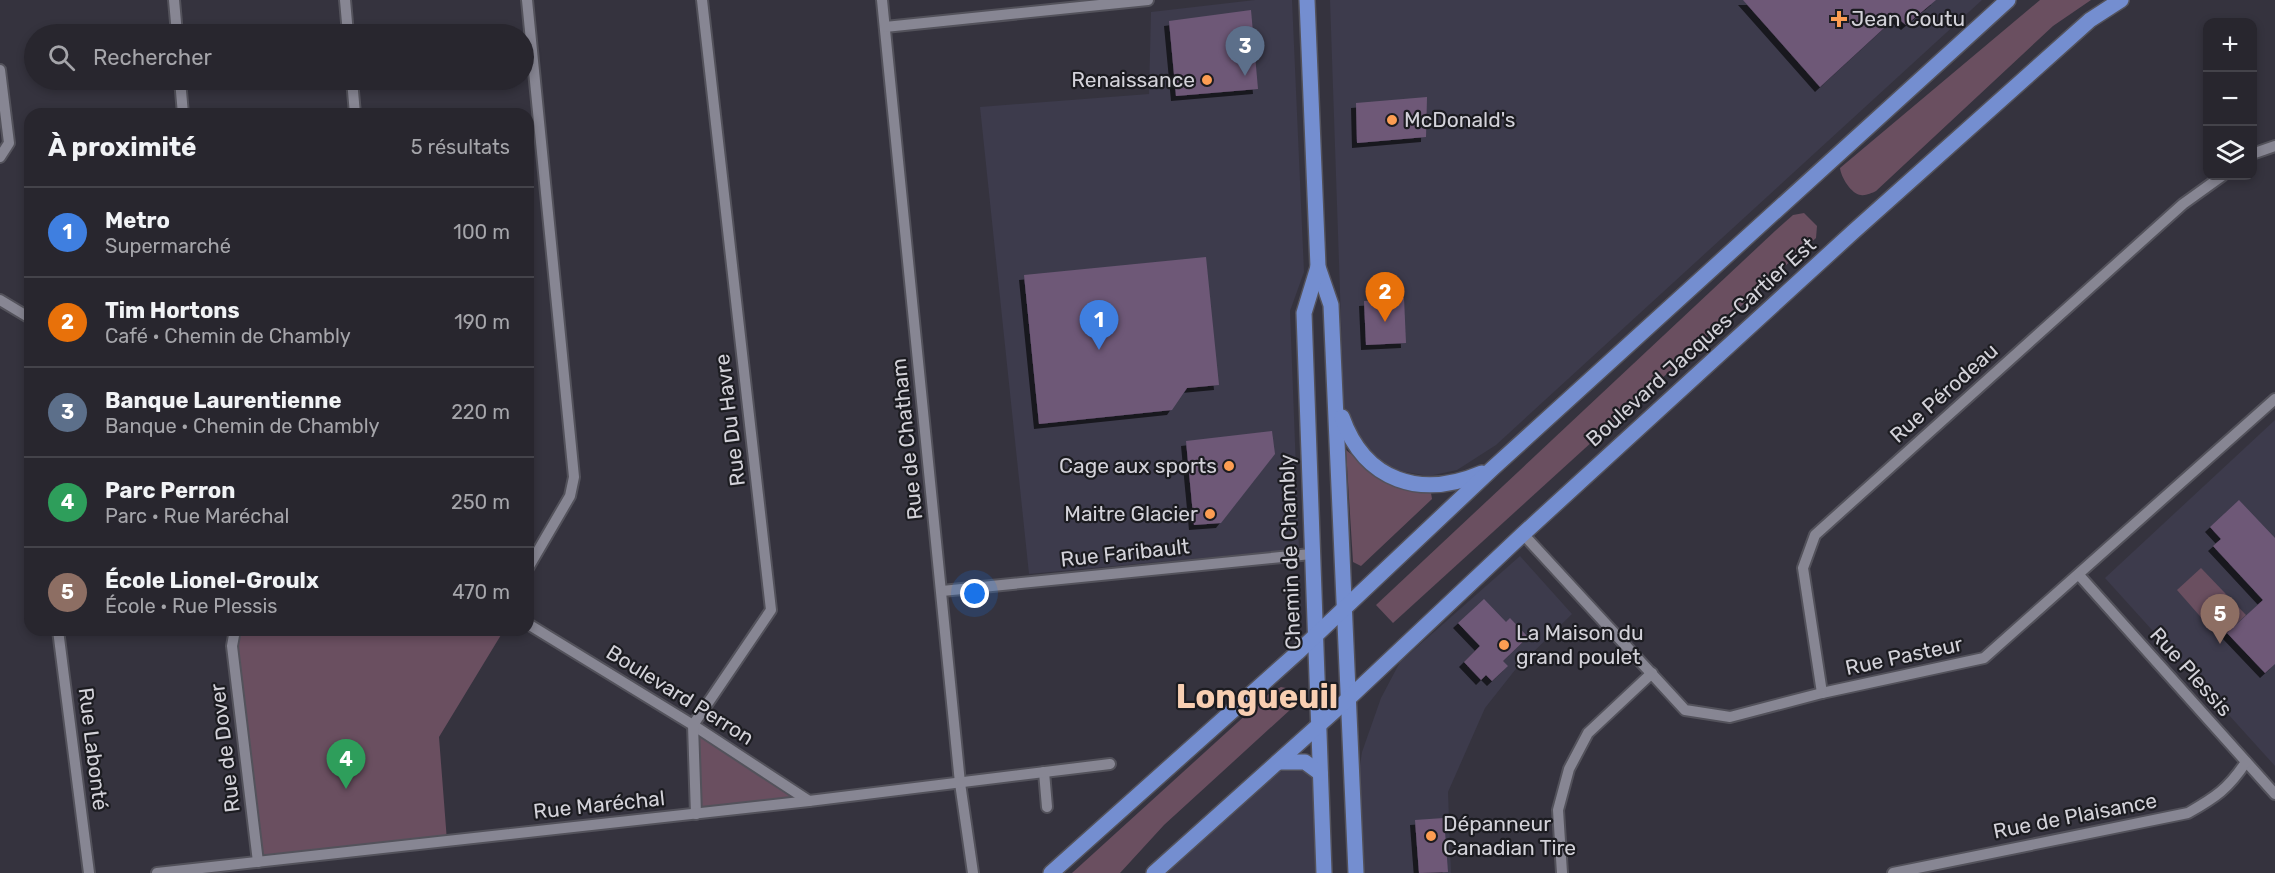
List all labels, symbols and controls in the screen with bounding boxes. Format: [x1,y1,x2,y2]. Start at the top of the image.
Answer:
place label: Jean Coutu [1851,6,1965,31]
marker: Jean Coutu [1832,12,1846,26]
map controls [2203,18,2257,180]
button: + [2203,18,2257,72]
search box [24,24,534,90]
pin: 3 [1226,26,1264,76]
icon: search [45,41,78,74]
text: Rechercher [93,44,212,71]
place label: Renaissance [1071,67,1195,92]
button: − [2203,72,2257,126]
marker: Renaissance [1200,73,1214,87]
place label: McDonald's [1404,107,1516,132]
marker: McDonald's [1385,113,1399,127]
button: layers [2203,126,2257,180]
text: À proximité [48,132,197,163]
text: 5 résultats [411,135,510,159]
text: Metro [105,207,170,234]
text: 1 [63,220,72,244]
text: 100 m [453,220,510,244]
street label: Boulevard Jacques-Cartier Est [1581,232,1821,451]
text: Supermarché [105,234,231,258]
pin: 2 [1366,272,1404,322]
text: Tim Hortons [105,297,240,324]
pin: 1 [1080,300,1118,350]
text: 2 [61,310,74,334]
text: 190 m [454,310,510,334]
text: Café · Chemin de Chambly [105,324,351,348]
street label: Rue Pérodeau [1885,338,2003,448]
street label: Rue Du Havre [709,352,750,488]
street label: Rue de Chatham [886,357,927,521]
text: Banque Laurentienne [105,387,342,414]
text: 3 [61,400,74,424]
text: 220 m [451,400,510,424]
text: Banque · Chemin de Chambly [105,414,380,438]
place label: Cage aux sports [1059,453,1217,478]
street label: Chemin de Chambly [1274,453,1305,650]
marker: Cage aux sports [1222,459,1236,473]
text: Parc Perron [105,477,235,504]
text: 4 [61,490,74,514]
text: 250 m [451,490,510,514]
place label: Maitre Glacier [1064,501,1198,526]
text: Parc · Rue Maréchal [105,504,289,528]
marker: Maitre Glacier [1203,507,1217,521]
street label: Rue Faribault [1059,533,1191,572]
text: École Lionel-Groulx [105,567,319,594]
your location [960,579,989,608]
text: 5 [61,580,74,604]
text: 470 m [452,580,510,604]
text: École · Rue Plessis [105,594,278,618]
pin: 5 [2200,594,2240,644]
place label: La Maison du grand poulet [1516,620,1644,669]
street label: Rue Plessis [2145,622,2238,721]
street label: Rue Pasteur [1843,631,1965,680]
marker: La Maison du grand poulet [1497,638,1511,652]
street label: Boulevard Perron [602,639,759,750]
district label: Longueuil [1176,677,1338,716]
street label: Rue de Dover [204,682,245,814]
street label: Rue Labonté [74,686,113,812]
pin: 4 [326,740,366,789]
street label: Rue Maréchal [532,785,666,824]
street label: Rue de Plaisance [1991,787,2159,844]
place label: Dépanneur Canadian Tire [1443,811,1576,860]
marker: Dépanneur Canadian Tire [1424,829,1438,843]

